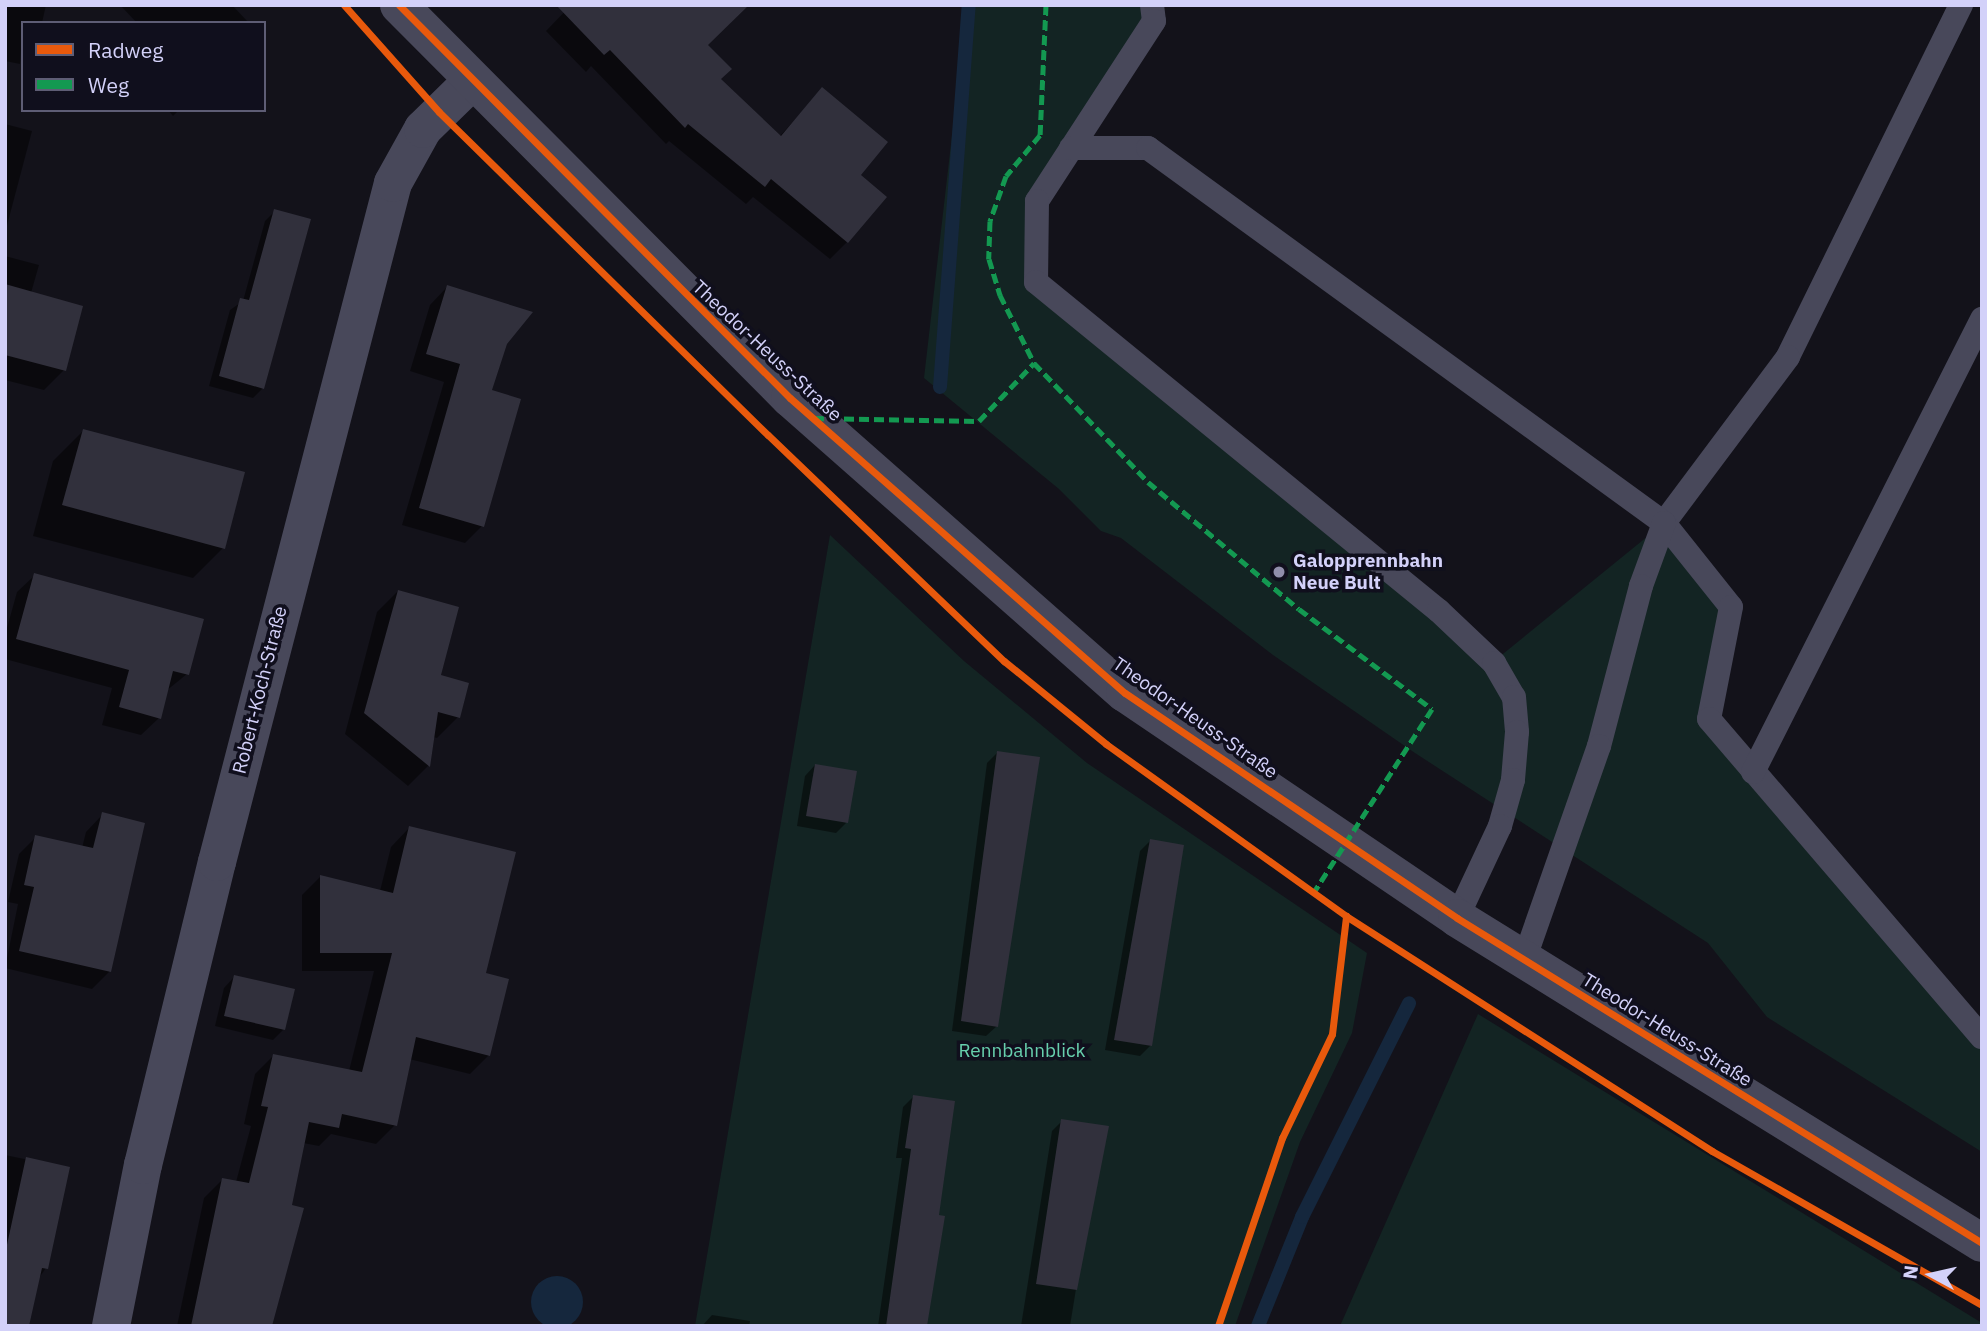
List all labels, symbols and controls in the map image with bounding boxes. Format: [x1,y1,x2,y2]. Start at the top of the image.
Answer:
legend [21,21,266,112]
text: Radweg [88,36,163,64]
text: Weg [88,71,129,99]
street label: Theodor-Heuss-Straße [688,276,846,426]
place label: Galopprennbahn Neue Bult [1293,550,1443,594]
marker: Galopprennbahn Neue Bult [1271,564,1287,580]
street label: Robert-Koch-Straße [228,604,292,776]
street label: Theodor-Heuss-Straße [1108,652,1282,784]
street label: Theodor-Heuss-Straße [1578,968,1756,1092]
park label: Rennbahnblick [958,1040,1086,1062]
north arrow [1896,1240,1966,1310]
text: N [1897,1264,1923,1281]

